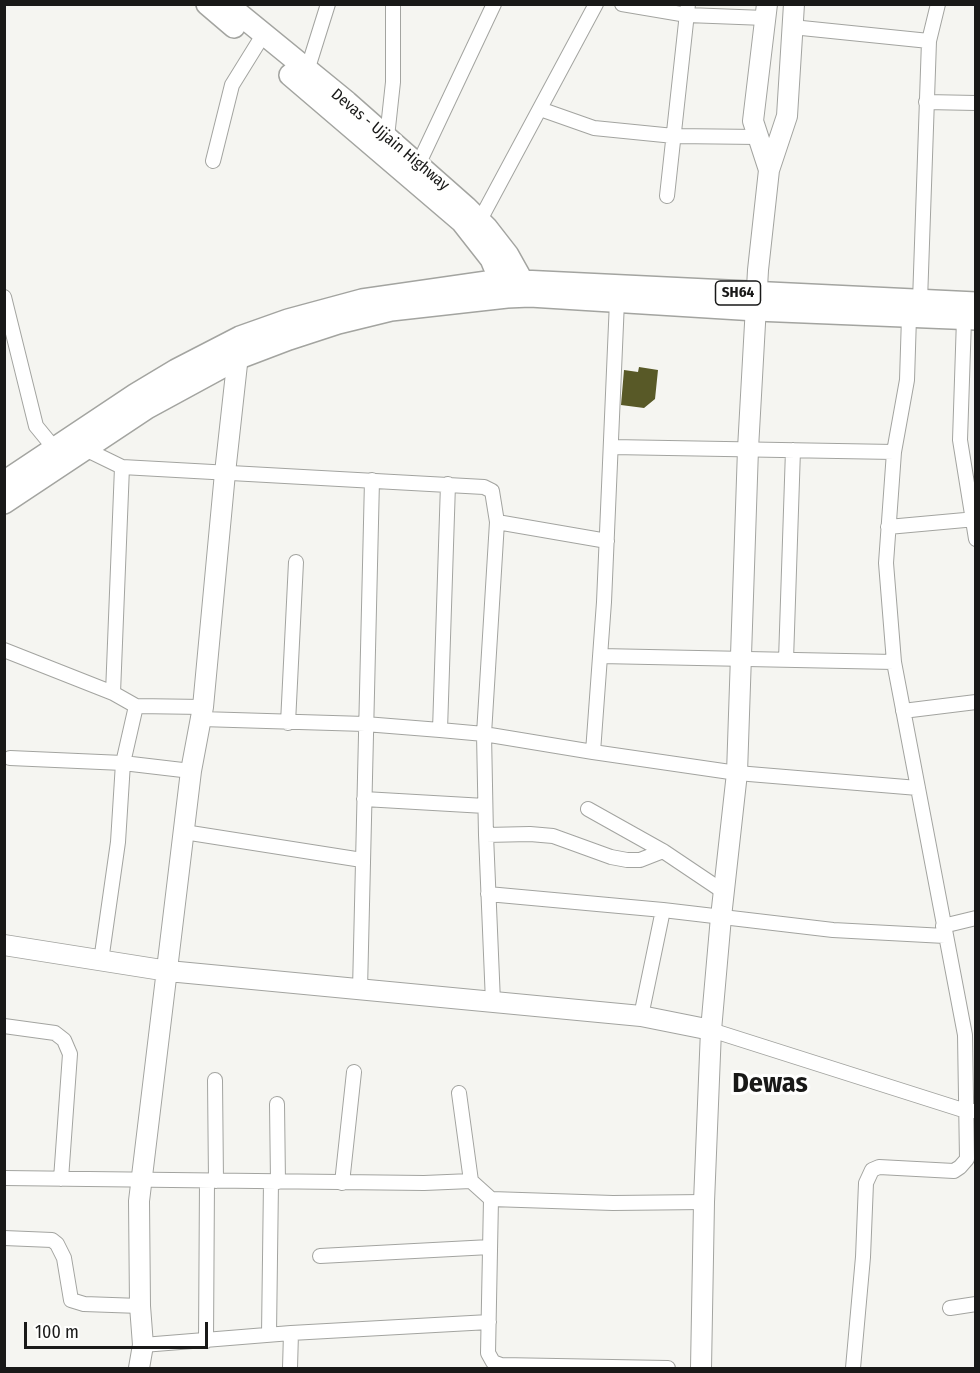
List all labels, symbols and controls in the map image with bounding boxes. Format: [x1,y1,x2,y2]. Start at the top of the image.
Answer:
street label: Devas - Ujjain Highway [327,85,453,195]
road number: SH64 [716,281,760,305]
district label: Dewas [732,1067,808,1101]
scale bar [27,1310,212,1348]
text: 100 m [35,1321,79,1343]

